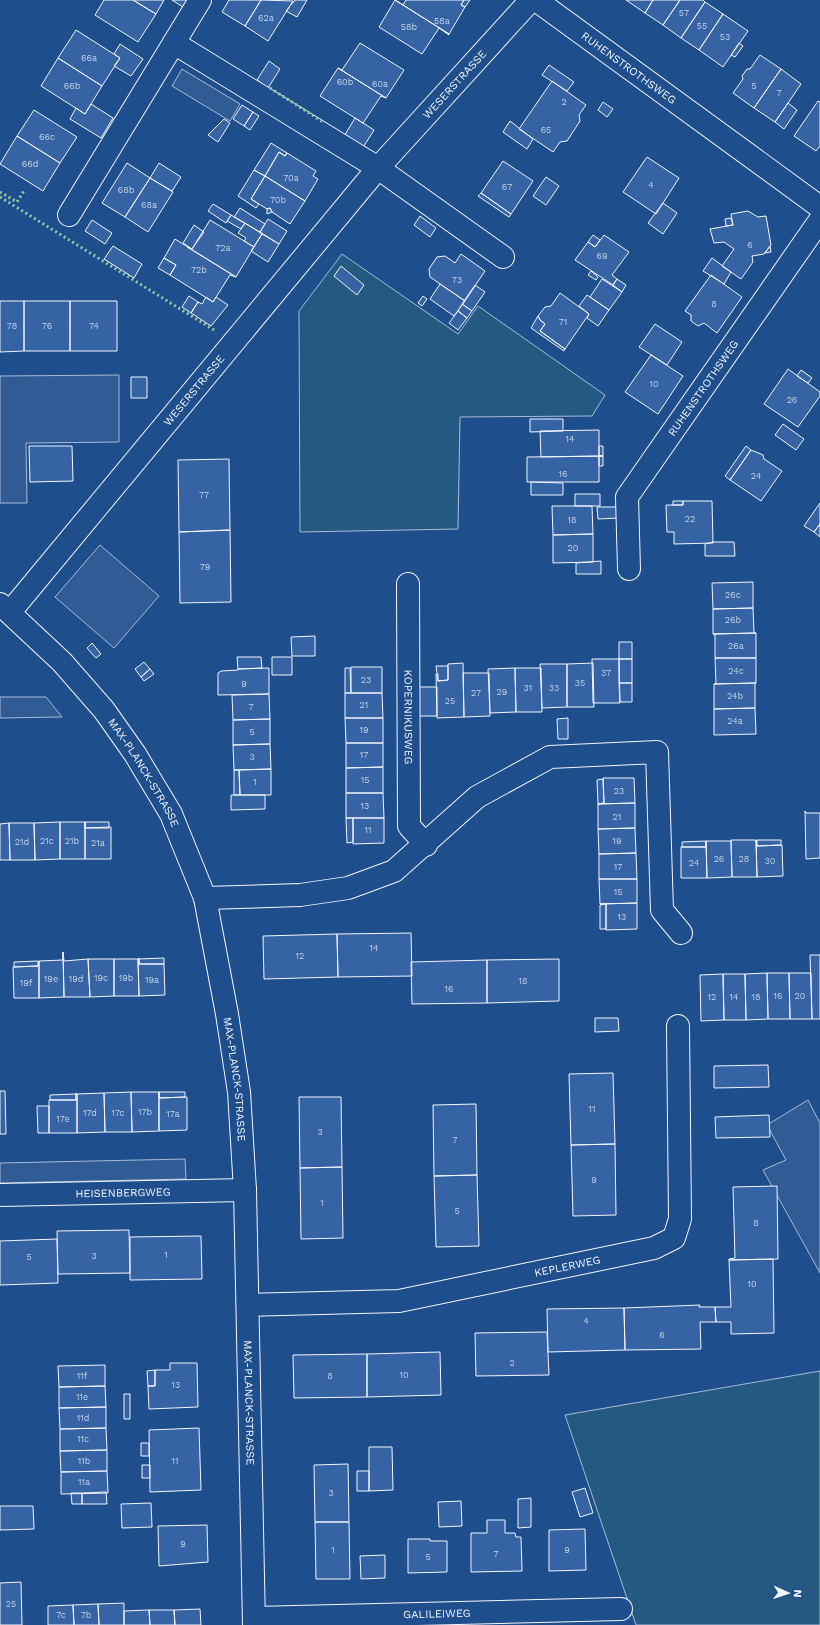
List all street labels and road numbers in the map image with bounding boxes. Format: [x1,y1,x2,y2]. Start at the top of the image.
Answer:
street label: RUHENSTROTHSWEG [579,29,679,107]
street label: WESERSTRASSE [420,48,489,121]
street label: RUHENSTROTHSWEG [665,338,741,439]
street label: WESERSTRASSE [161,353,227,429]
street label: KOPERNIKUSWEG [401,669,415,765]
street label: MAX-PLANCK-STRASSE [105,716,181,829]
street label: MAX-PLANCK-STRASSE [221,1016,248,1142]
street label: HEISENBERGWEG [75,1186,171,1200]
street label: KEPLERWEG [533,1253,602,1280]
street label: MAX-PLANCK-STRASSE [241,1340,257,1465]
street label: GALILEIWEG [403,1607,471,1621]

